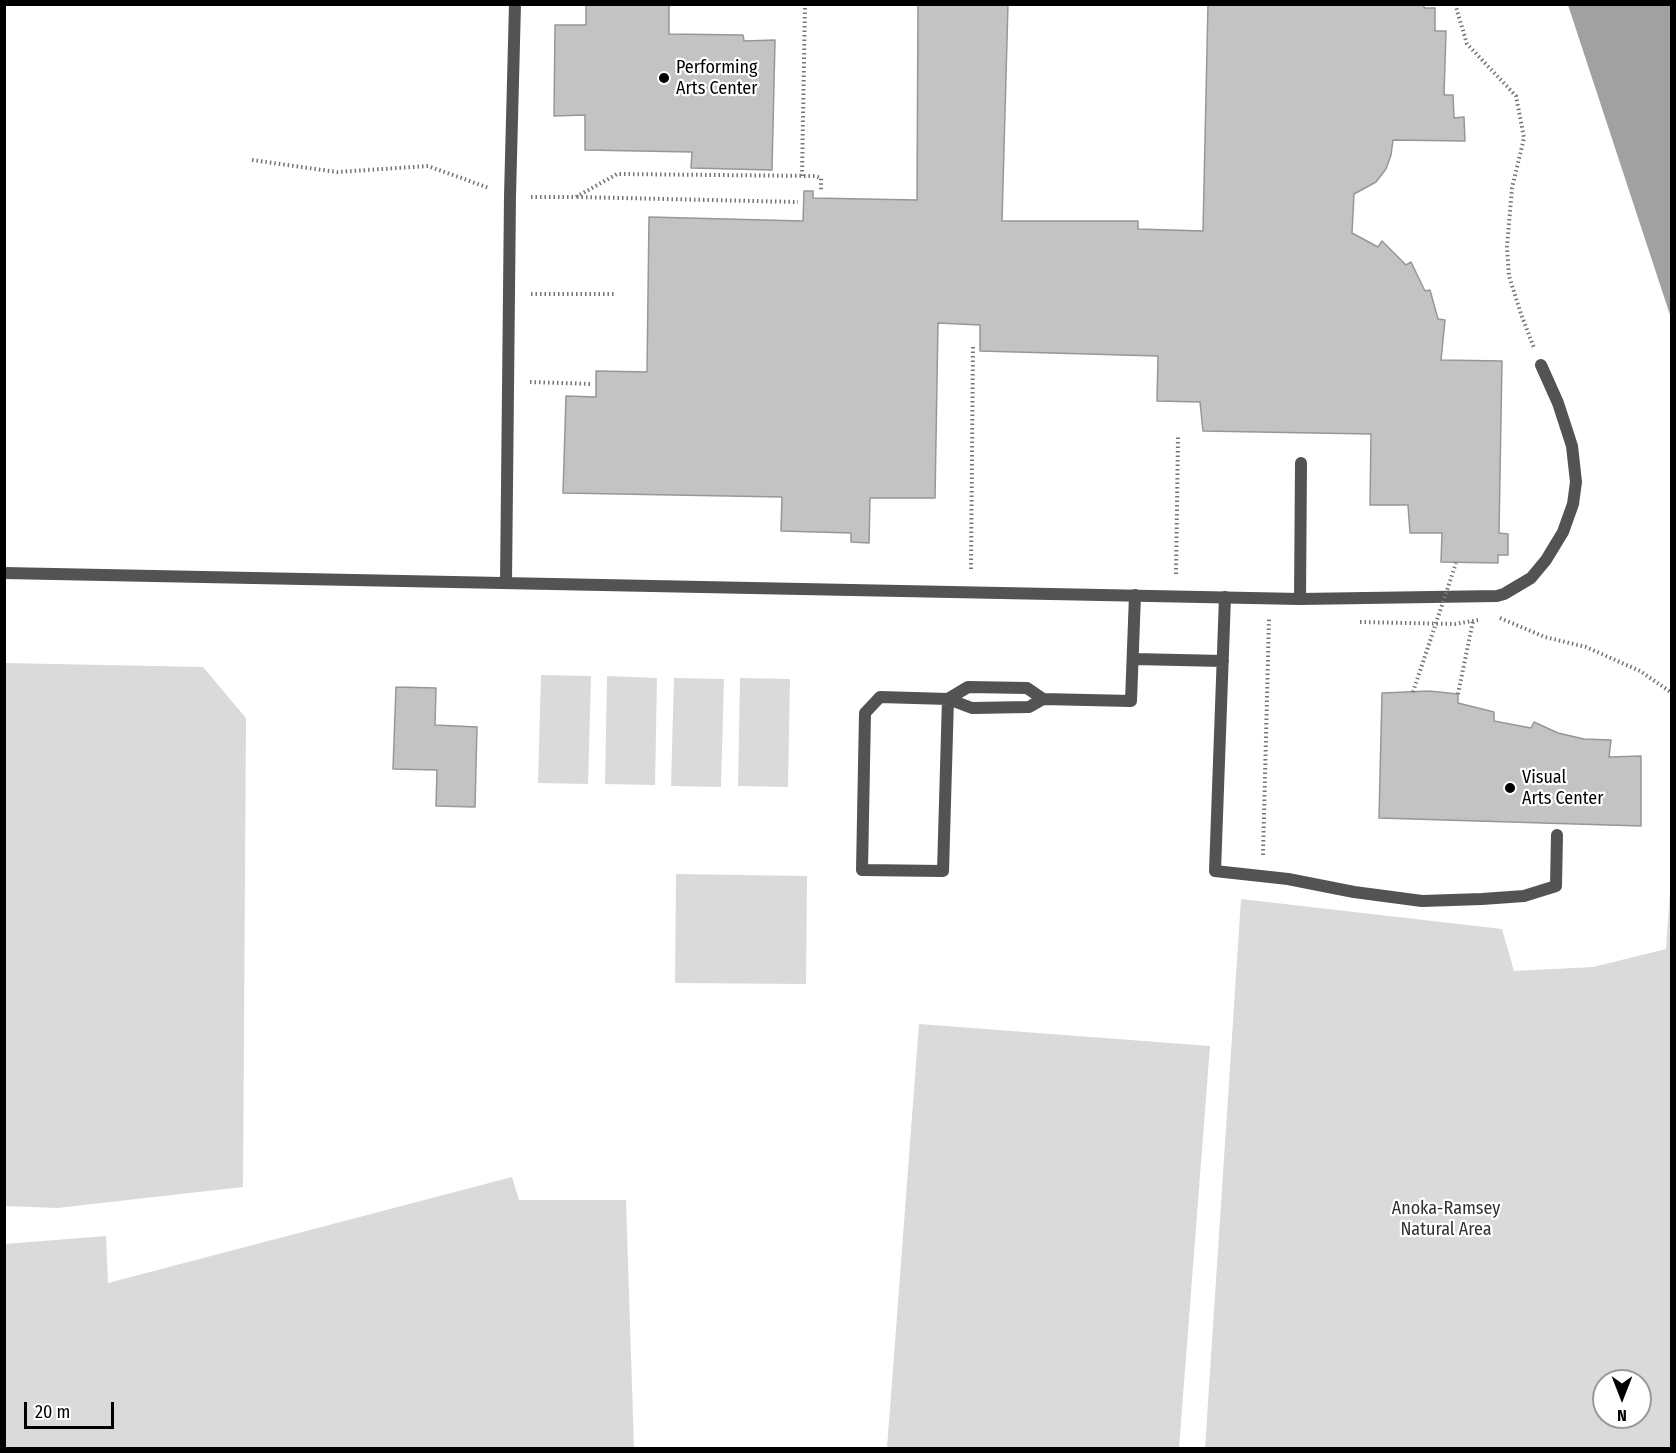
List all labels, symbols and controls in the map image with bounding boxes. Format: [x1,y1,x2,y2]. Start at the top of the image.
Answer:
place label: Performing Arts Center [676,57,758,100]
marker: Performing Arts Center [657,71,671,85]
place label: Visual Arts Center [1522,767,1604,810]
marker: Visual Arts Center [1503,781,1517,795]
park label: Anoka-Ramsey Natural Area [1392,1198,1500,1240]
north arrow [1592,1369,1652,1429]
scale bar [27,1390,117,1428]
text: 20 m [35,1401,70,1423]
text: N [1617,1406,1627,1425]

